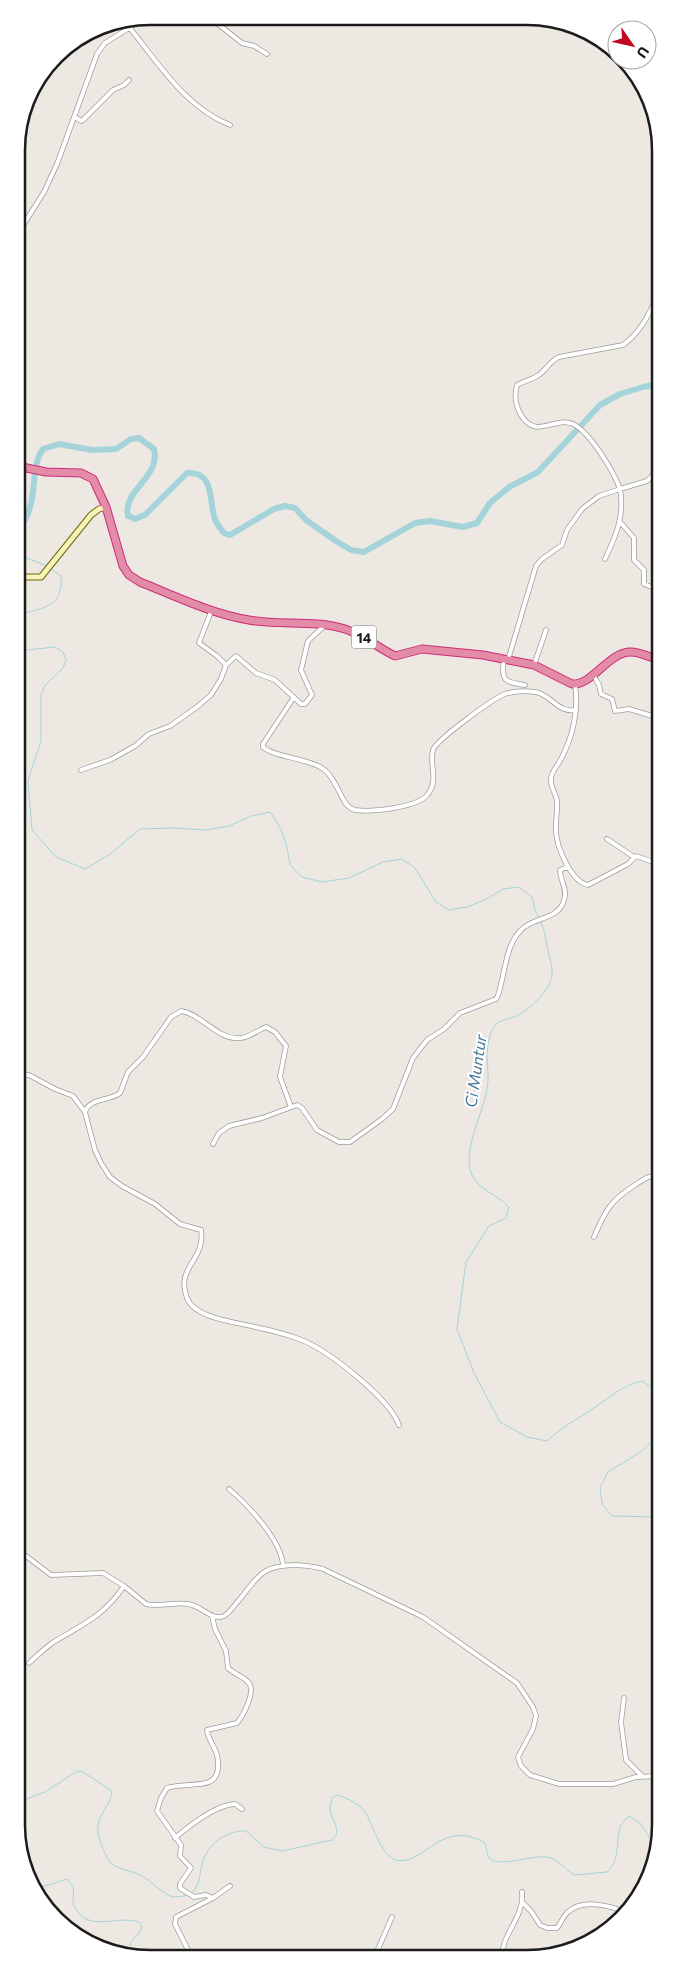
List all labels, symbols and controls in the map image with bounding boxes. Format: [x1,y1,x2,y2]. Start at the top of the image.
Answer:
north arrow [607,20,657,70]
text: U [633,44,653,62]
road number: 14 [352,626,376,649]
water label: Ci Muntur [460,1033,490,1109]

